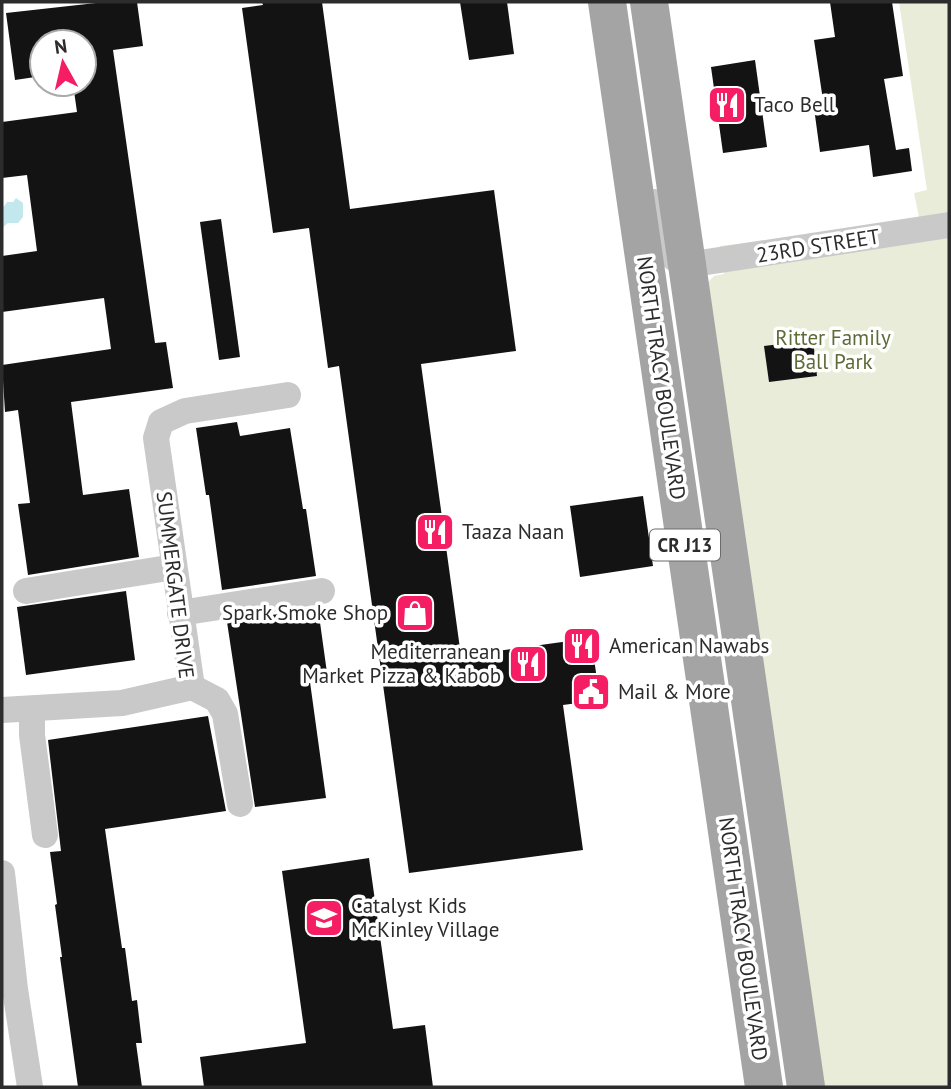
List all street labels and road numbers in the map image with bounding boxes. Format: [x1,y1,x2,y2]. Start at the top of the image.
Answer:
street label: 23RD STREET [754,222,882,269]
street label: NORTH TRACY BOULEVARD [631,254,692,502]
street label: SUMMERGATE DRIVE [151,490,200,680]
road number: CR J13 [650,530,720,560]
street label: NORTH TRACY BOULEVARD [713,815,774,1063]

